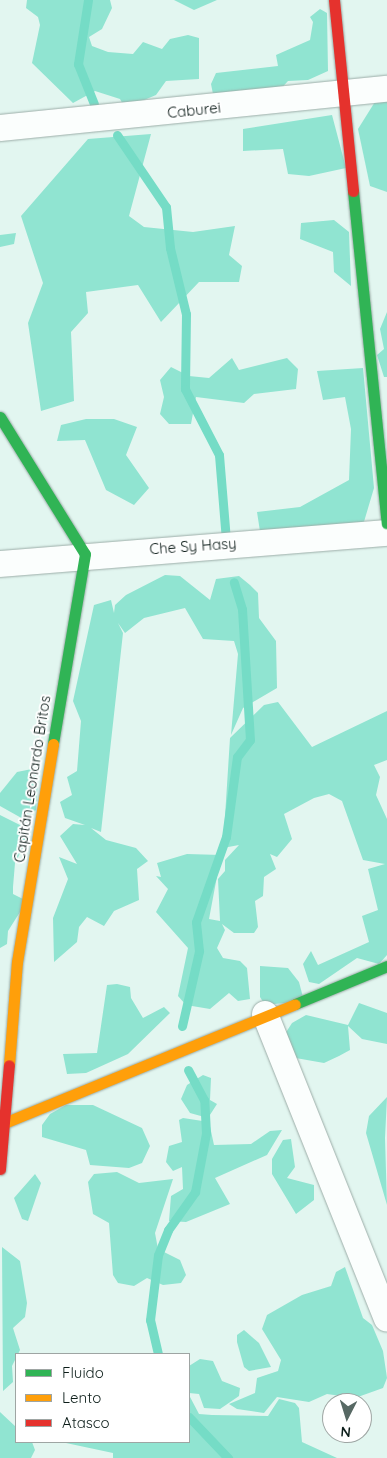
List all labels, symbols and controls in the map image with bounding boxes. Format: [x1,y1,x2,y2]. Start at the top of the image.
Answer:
street label: Caburei [166,98,222,122]
street label: Che Sy Hasy [149,534,237,558]
street label: Capitán Leonardo Britos [10,694,54,864]
legend [15,1353,190,1443]
text: Fluido [62,1363,104,1382]
text: Lento [62,1388,101,1407]
north arrow [322,1393,372,1443]
text: Atasco [62,1413,110,1432]
text: N [340,1423,352,1441]

